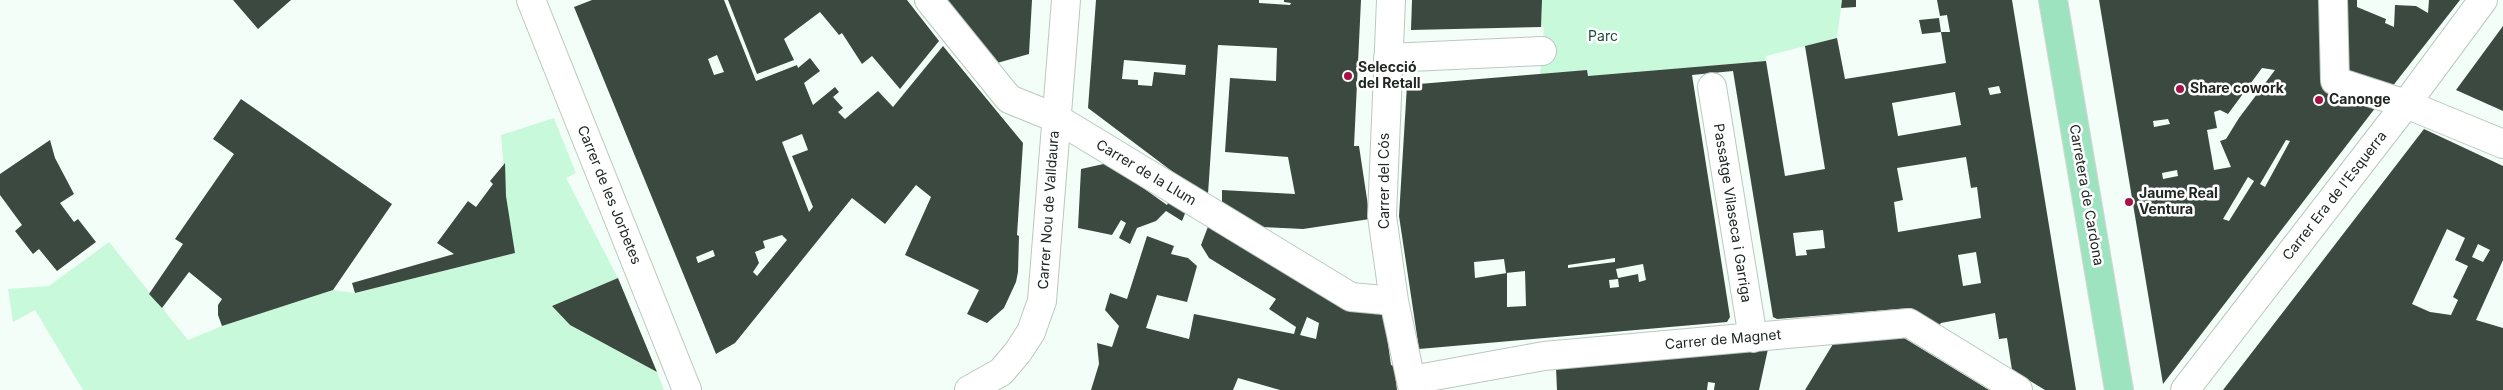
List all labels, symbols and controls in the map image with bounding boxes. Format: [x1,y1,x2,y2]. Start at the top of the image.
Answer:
park label: Parc [1588,29,1618,45]
place label: Selecció del Retall [1358,60,1421,92]
marker: Selecció del Retall [1342,70,1354,82]
place label: Share cowork [2190,81,2284,97]
marker: Share cowork [2174,83,2186,95]
place label: Canonge [2329,92,2391,108]
marker: Canonge [2313,94,2325,106]
street label: Passatge Vilaseca i Garriga [1710,122,1754,304]
street label: Carrer de les Jorbetes [573,123,645,267]
street label: Carretera de Cardona [2065,123,2107,267]
street label: Carrer Era de l'Esquerra [2279,128,2391,264]
street label: Carrer Nou de Valldaura [1035,130,1063,290]
street label: Carrer del Cós [1377,133,1393,229]
street label: Carrer de la Llum [1093,137,1199,209]
place label: Jaume Real Ventura [2139,186,2218,218]
marker: Jaume Real Ventura [2123,196,2135,208]
street label: Carrer de Magnet [1664,327,1782,353]

